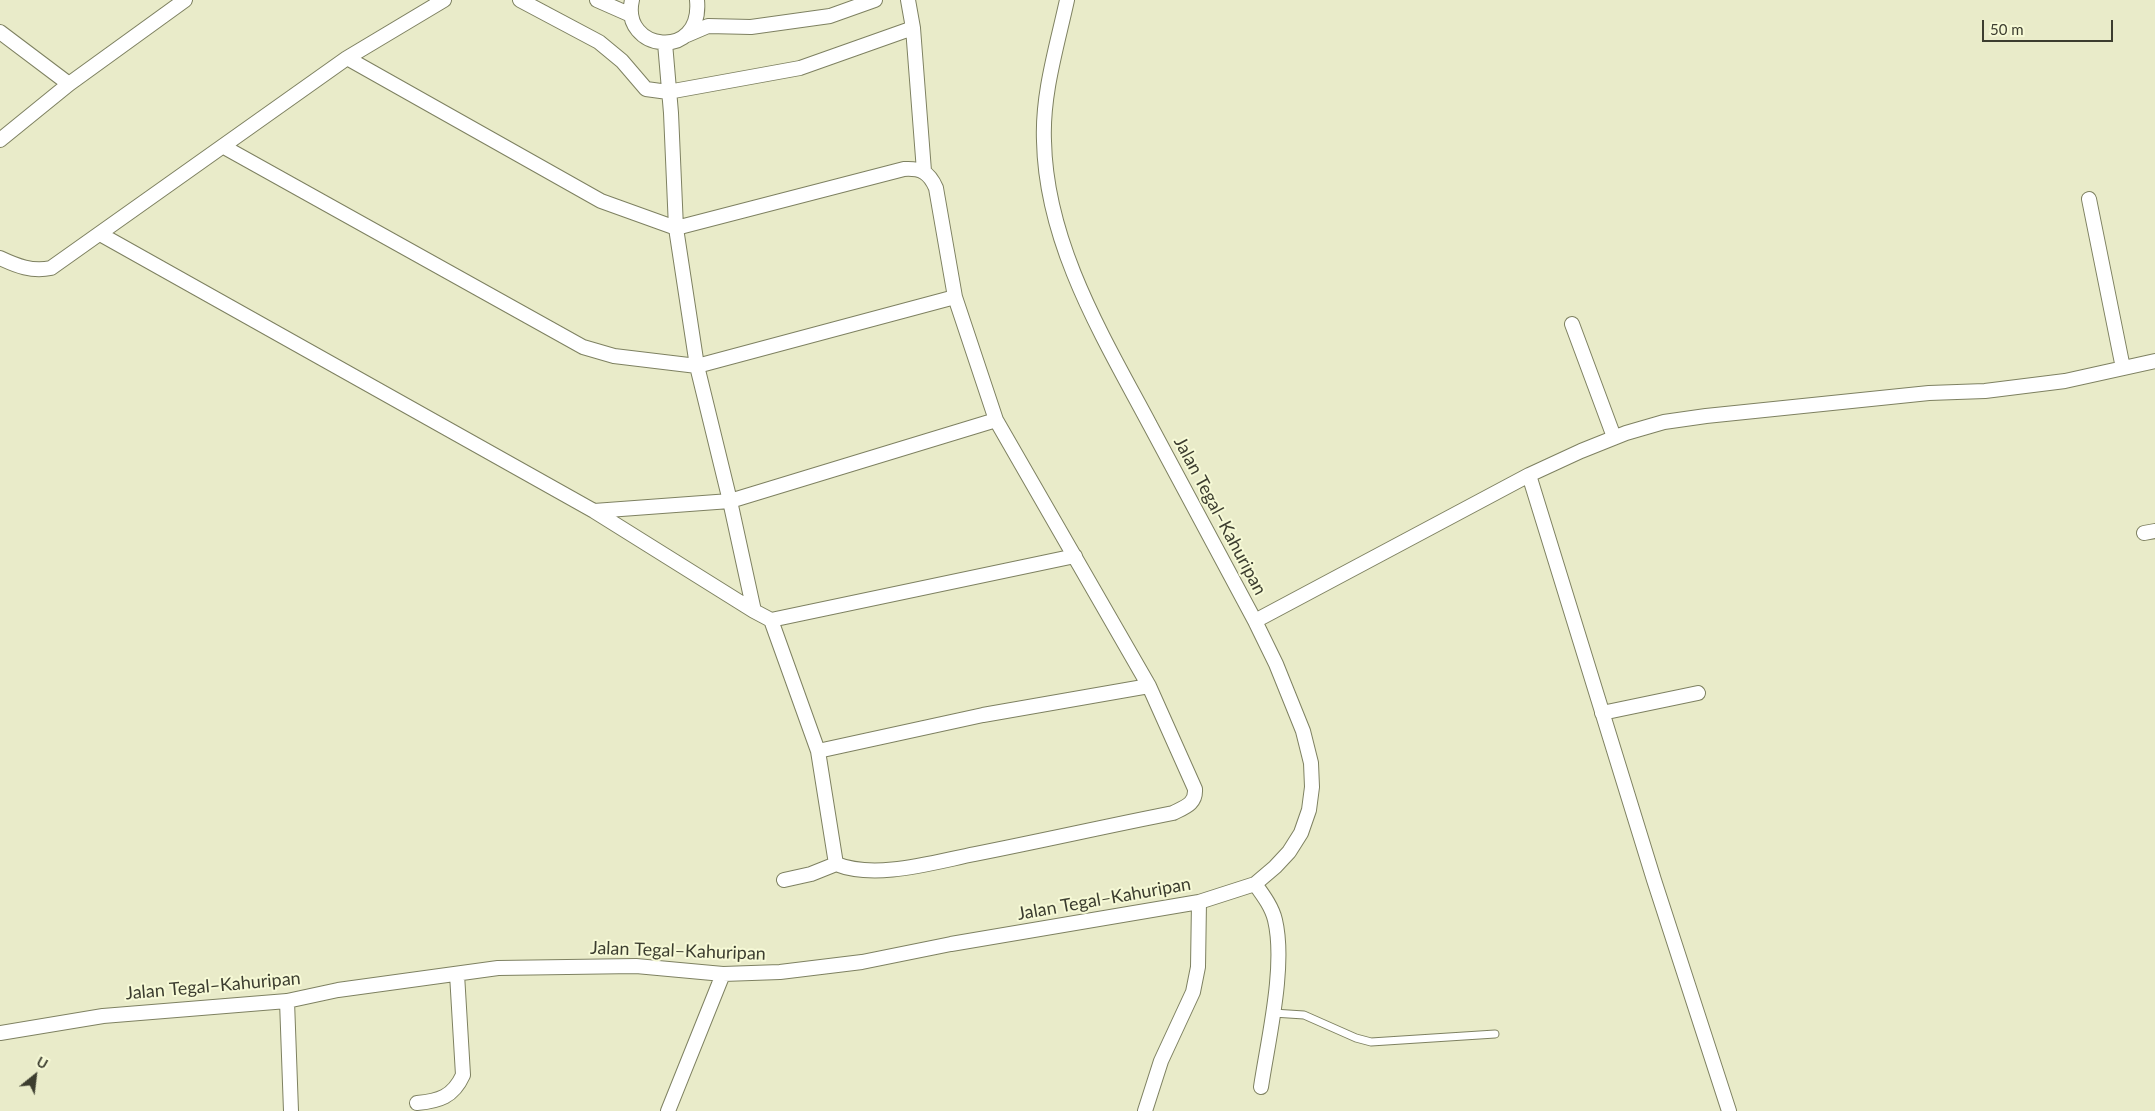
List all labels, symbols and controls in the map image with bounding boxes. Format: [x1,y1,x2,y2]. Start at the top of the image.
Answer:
scale bar [1985,10,2116,42]
text: 50 m [1990,20,2024,38]
street label: Jalan Tegal–Kahuripan [1169,433,1271,599]
street label: Jalan Tegal–Kahuripan [1016,873,1192,925]
street label: Jalan Tegal–Kahuripan [590,937,766,965]
street label: Jalan Tegal–Kahuripan [124,968,302,1004]
north arrow [10,1051,60,1101]
text: U [34,1052,51,1072]

